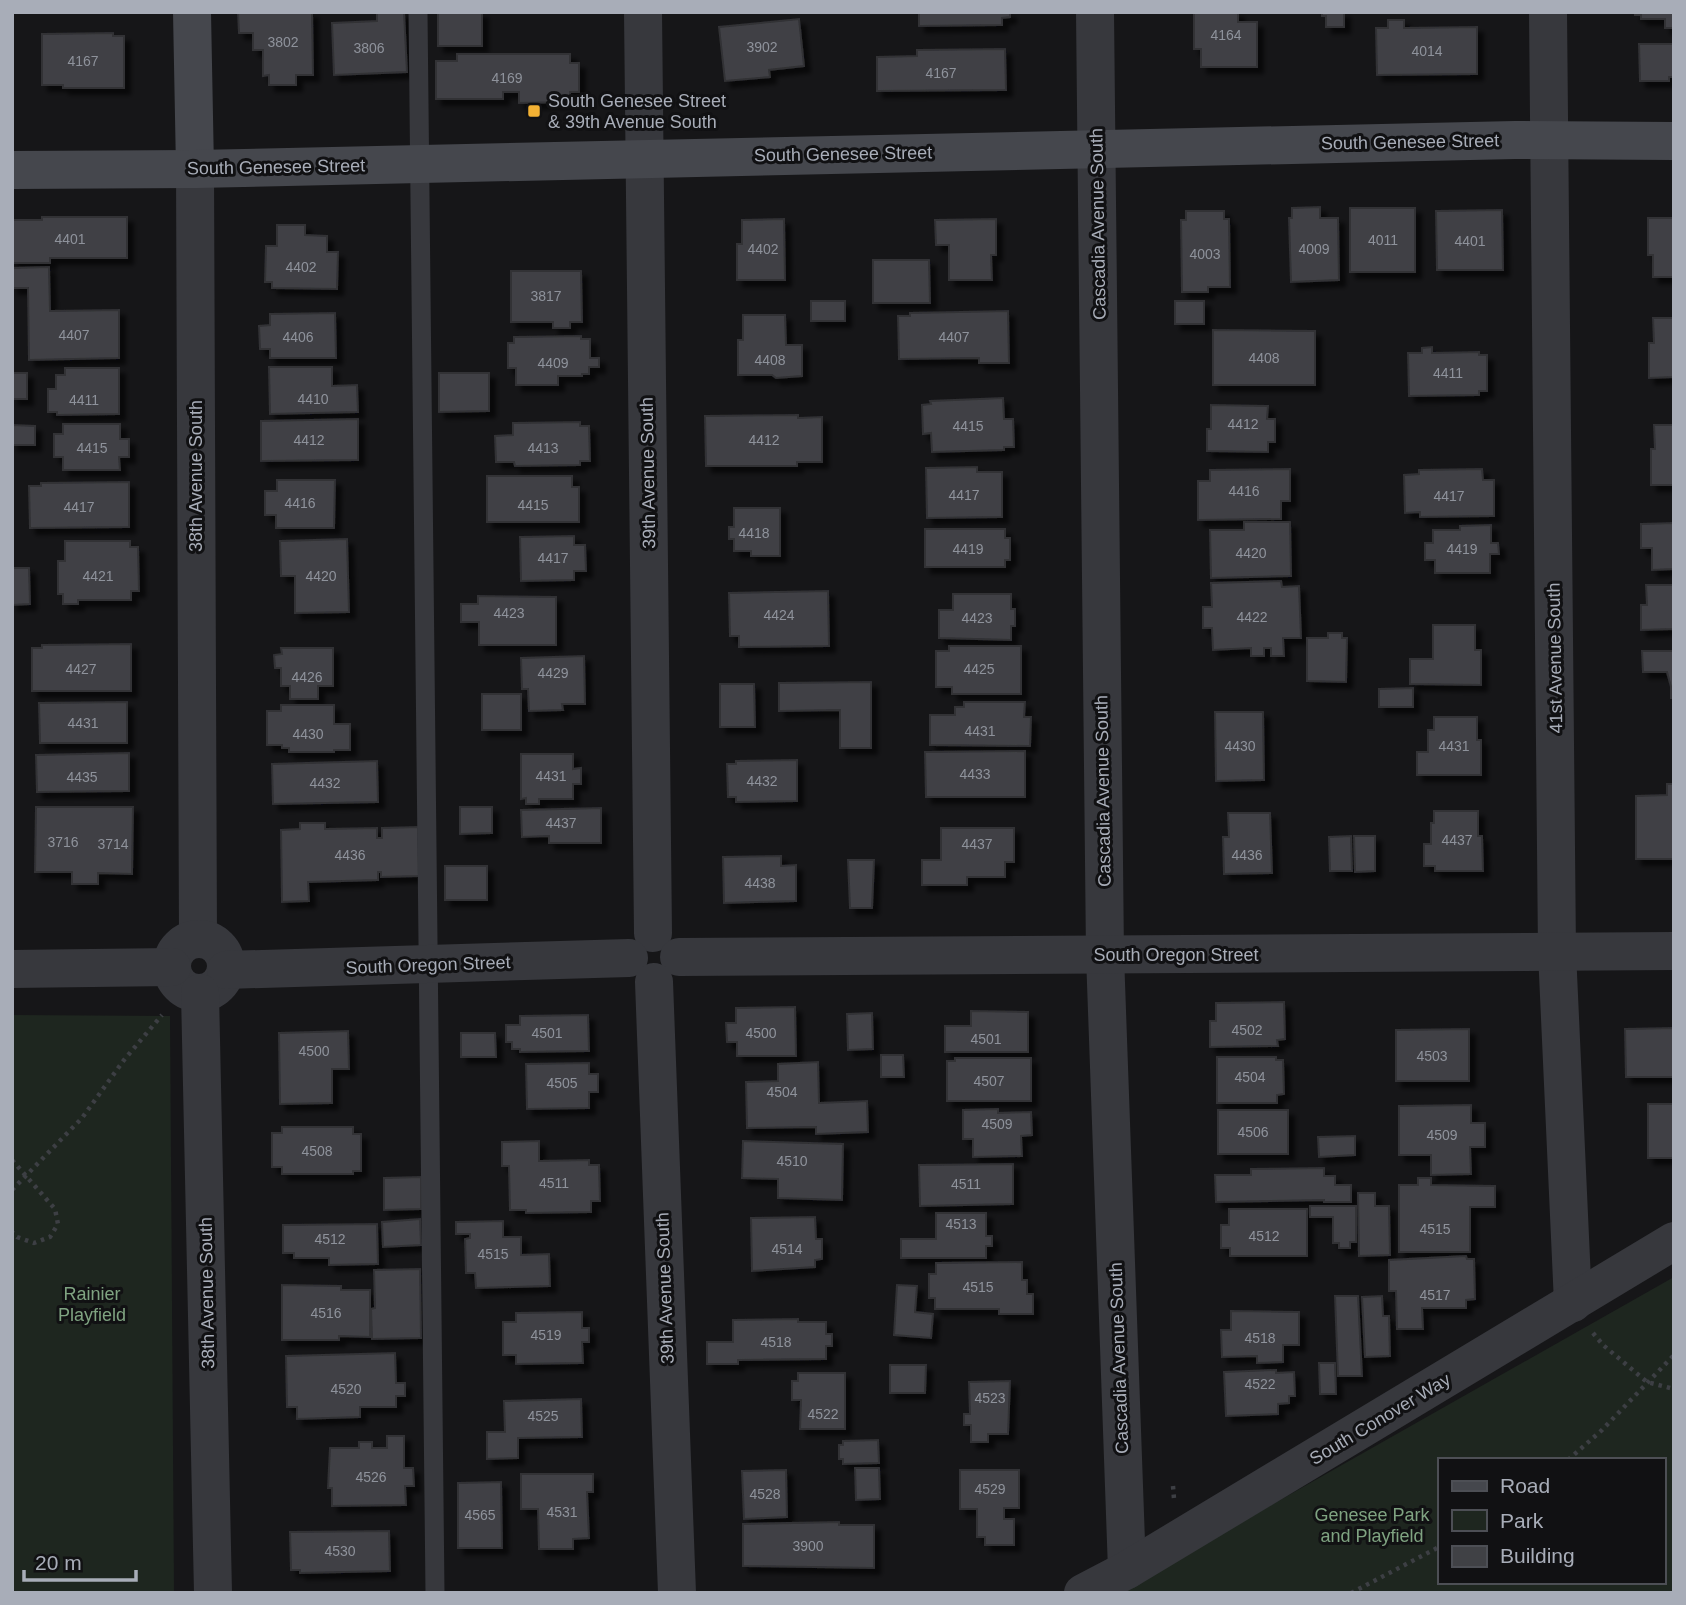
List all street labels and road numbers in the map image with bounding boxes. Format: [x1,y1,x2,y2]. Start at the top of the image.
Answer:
street label: Cascadia Avenue South [1086,128,1110,320]
street label: South Genesee Street [1321,130,1499,154]
street label: South Genesee Street [754,142,932,166]
street label: South Genesee Street [187,155,365,179]
street label: 39th Avenue South [637,397,659,549]
street label: 38th Avenue South [186,400,206,552]
street label: 41st Avenue South [1544,582,1566,734]
street label: Cascadia Avenue South [1091,695,1115,887]
street label: South Oregon Street [1093,945,1259,965]
street label: South Oregon Street [345,952,511,978]
street label: 39th Avenue South [652,1212,678,1364]
street label: 38th Avenue South [196,1217,218,1369]
street label: Cascadia Avenue South [1106,1262,1132,1454]
street label: South Conover Way [1306,1369,1454,1469]

